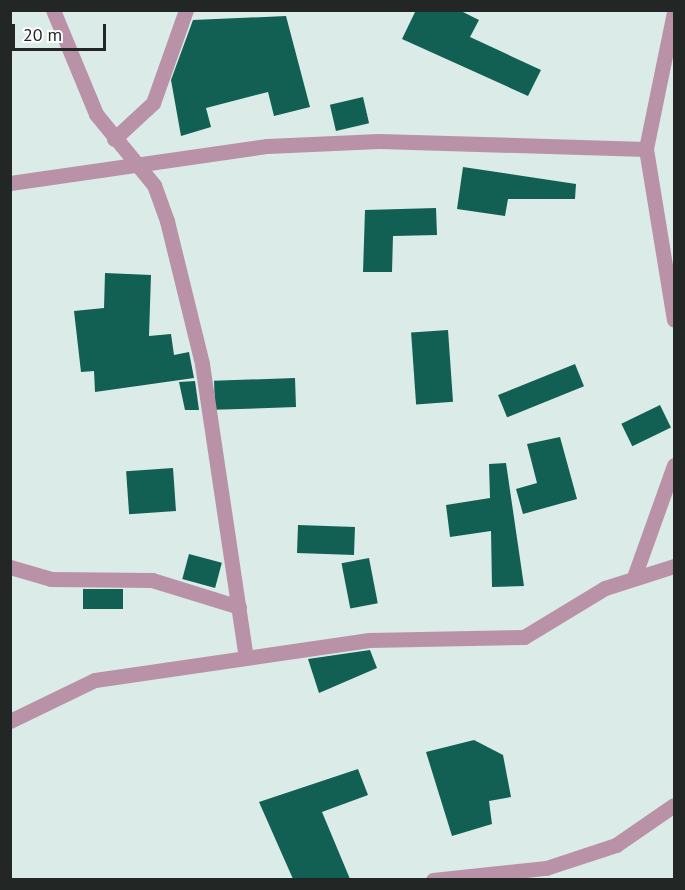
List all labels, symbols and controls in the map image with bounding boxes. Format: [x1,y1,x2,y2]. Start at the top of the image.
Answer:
scale bar [15,12,110,50]
text: 20 m [23,23,62,46]

